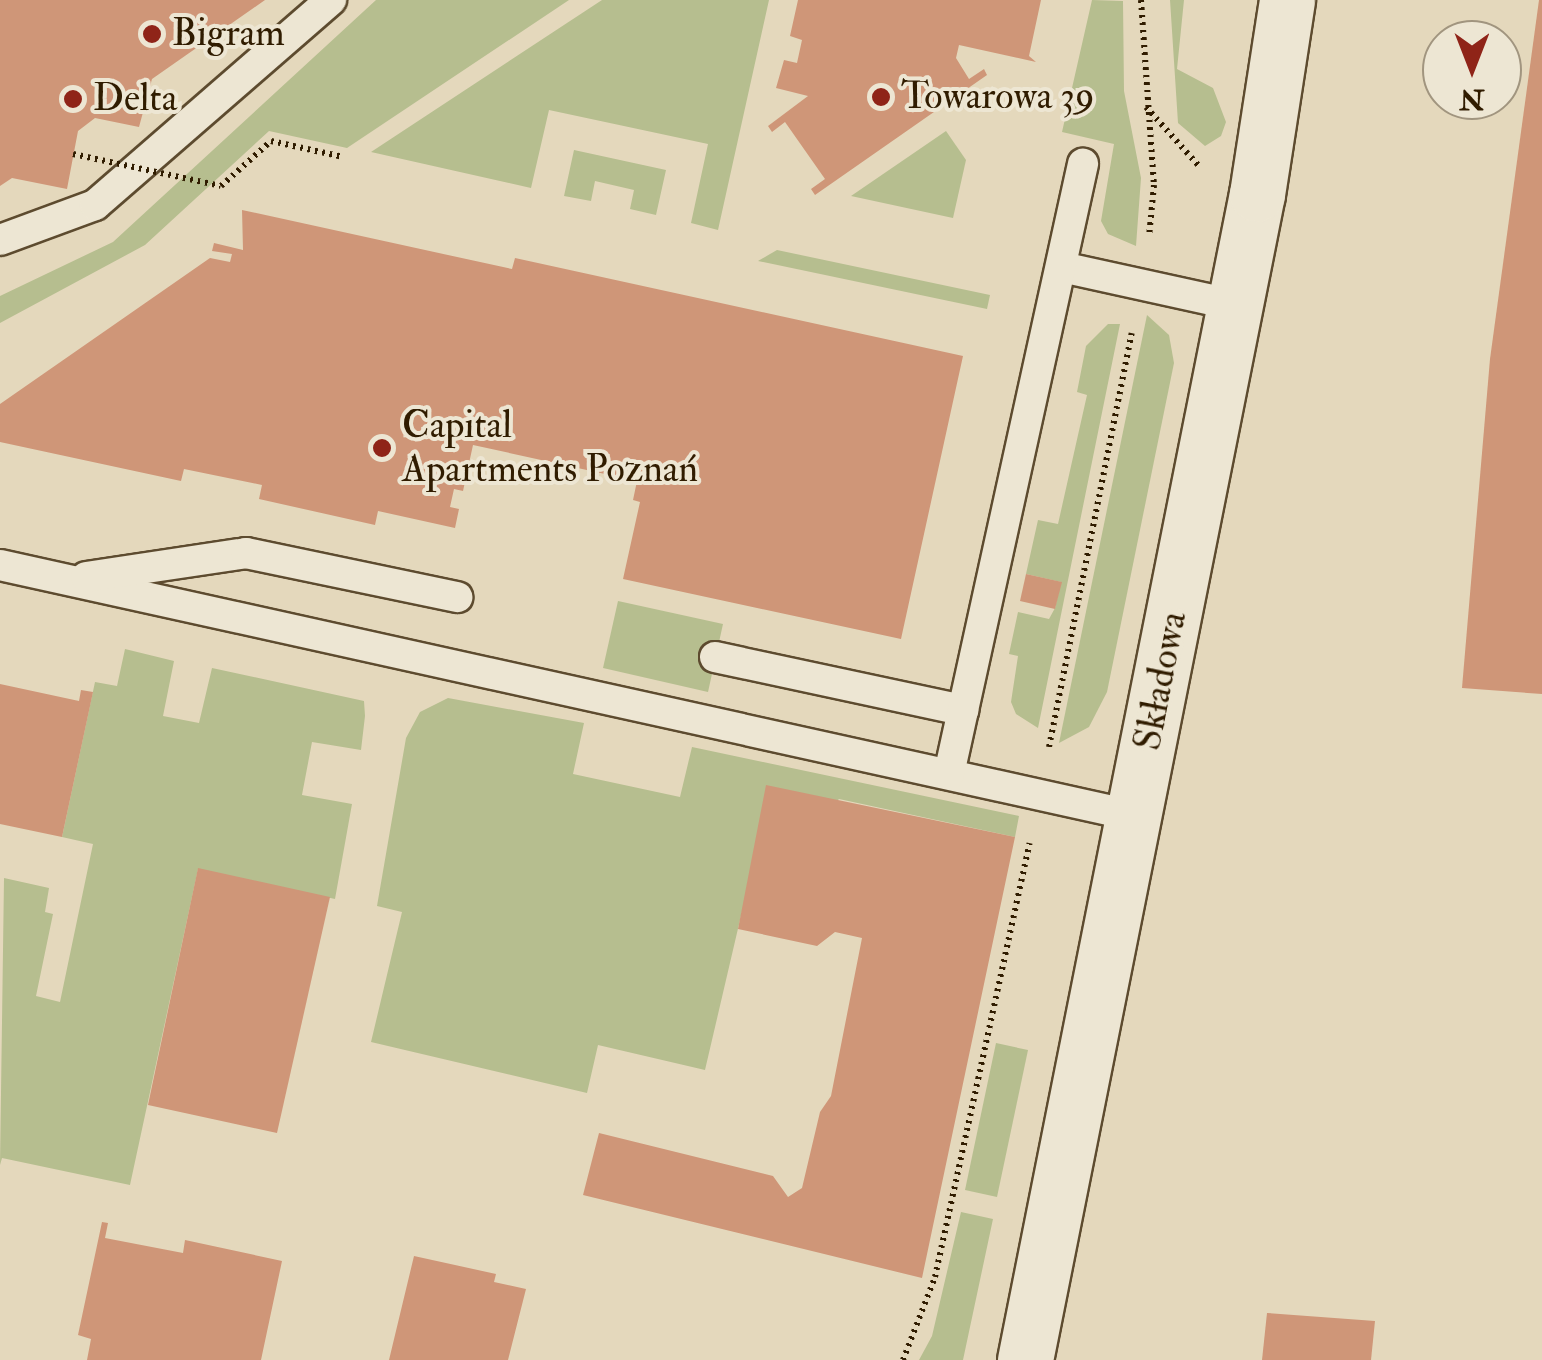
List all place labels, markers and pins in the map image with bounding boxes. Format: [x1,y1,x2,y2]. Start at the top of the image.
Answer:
place label: Bigram [172,11,285,57]
marker: Bigram [141,23,163,45]
place label: Towarowa 39 [901,74,1094,120]
place label: Delta [93,76,177,122]
marker: Towarowa 39 [870,86,892,108]
marker: Delta [62,88,84,110]
place label: Capital Apartments Poznań [402,403,698,492]
marker: Capital Apartments Poznań [371,437,393,459]

